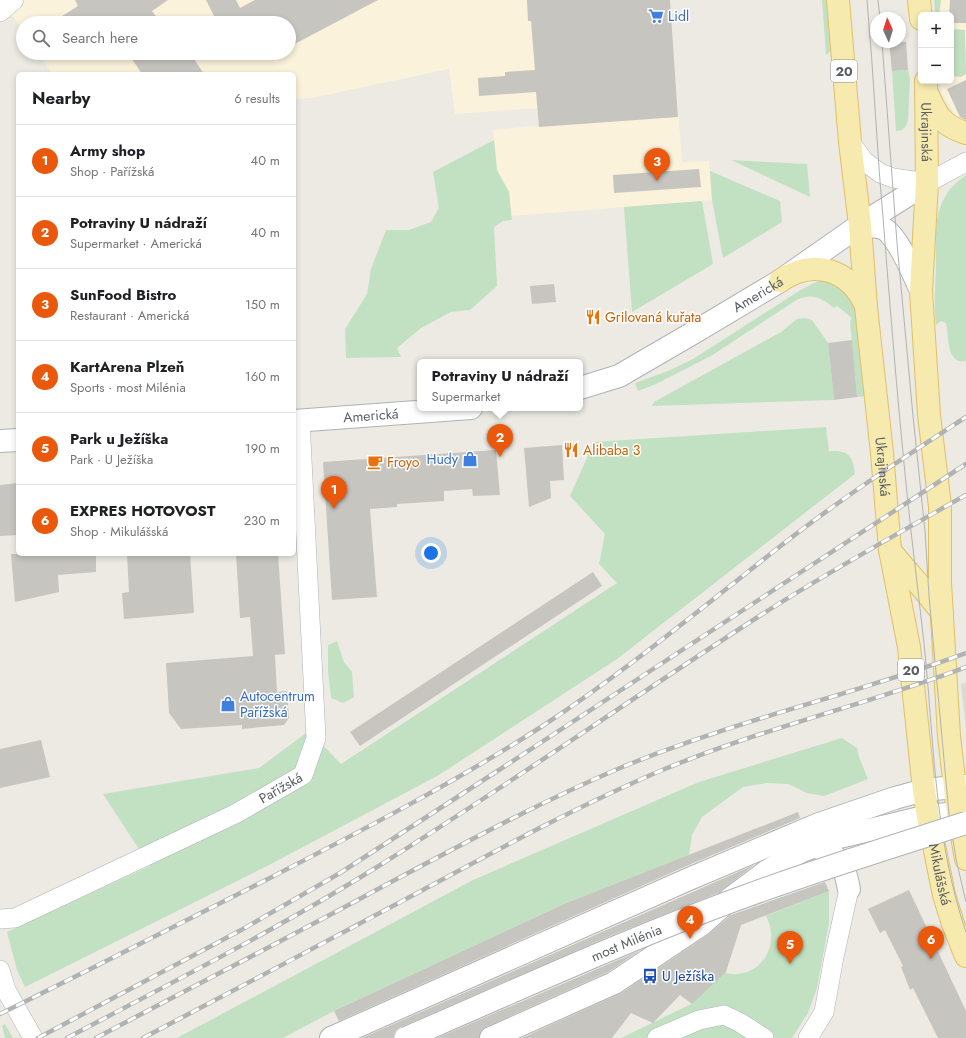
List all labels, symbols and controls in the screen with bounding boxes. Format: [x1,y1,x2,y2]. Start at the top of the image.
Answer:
place label: Lidl [668,6,689,26]
supermarket icon: Lidl [647,7,665,25]
north arrow [870,12,906,48]
map controls [918,12,954,84]
button: + [918,12,954,48]
search box [16,16,296,60]
icon: search [30,27,52,49]
text: Search here [62,27,138,49]
button: − [918,48,954,84]
road number: 20 [831,60,857,82]
text: Nearby [32,86,90,110]
text: 6 results [234,89,280,108]
street label: Ukrajinská [916,102,937,162]
text: Army shop [70,140,145,162]
pin: 3 [644,148,670,181]
text: 1 [42,151,48,170]
text: 40 m [251,151,280,170]
text: Shop · Pařížská [70,162,154,181]
text: Potraviny U nádraží [70,212,207,234]
text: 2 [41,223,49,242]
text: 40 m [251,223,280,242]
text: Supermarket · Americká [70,234,202,253]
street label: Americká [729,271,787,317]
text: SunFood Bistro [70,284,176,306]
text: 3 [41,295,49,314]
text: 150 m [245,295,280,314]
text: Restaurant · Americká [70,306,189,325]
place label: Grilovaná kuřata [605,307,701,327]
restaurant icon: Grilovaná kuřata [584,308,602,326]
text: KartArena Plzeň [70,356,185,378]
popup [417,359,583,411]
text: Potraviny U nádraží [432,365,568,387]
text: 4 [40,367,50,386]
text: 160 m [245,367,280,386]
text: Sports · most Milénia [70,378,186,397]
text: Supermarket [432,387,500,406]
street label: Americká [342,403,399,427]
pin: 2 [487,424,513,457]
text: Park u Ježíška [70,428,168,450]
street label: Ukrajinská [870,436,896,497]
text: 5 [41,439,49,458]
text: 190 m [245,439,280,458]
place label: Alibaba 3 [583,440,641,460]
restaurant icon: Alibaba 3 [562,441,580,459]
place label: Hudy [427,449,459,469]
text: Park · U Ježíška [70,450,153,469]
shop icon: Hudy [461,450,479,468]
place label: Froyo [387,452,420,472]
cafe icon: Froyo [366,453,384,471]
pin: 1 [321,476,347,509]
text: EXPRES HOTOVOST [70,500,215,522]
text: 6 [41,511,49,530]
text: 230 m [244,511,280,530]
text: Shop · Mikulášská [70,522,168,541]
your location [421,543,441,563]
road number: 20 [898,659,924,681]
place label: Autocentrum Pařížská [240,686,315,722]
shop icon: Autocentrum Pařížská [219,695,237,713]
street label: Pařížská [255,767,306,808]
street label: Mikulášská [924,842,957,908]
pin: 4 [677,906,703,939]
street label: most Milénia [588,919,665,966]
pin: 6 [918,926,944,959]
pin: 5 [777,931,803,964]
place label: U Ježíška [662,966,714,986]
bus stop icon: U Ježíška [641,967,659,985]

